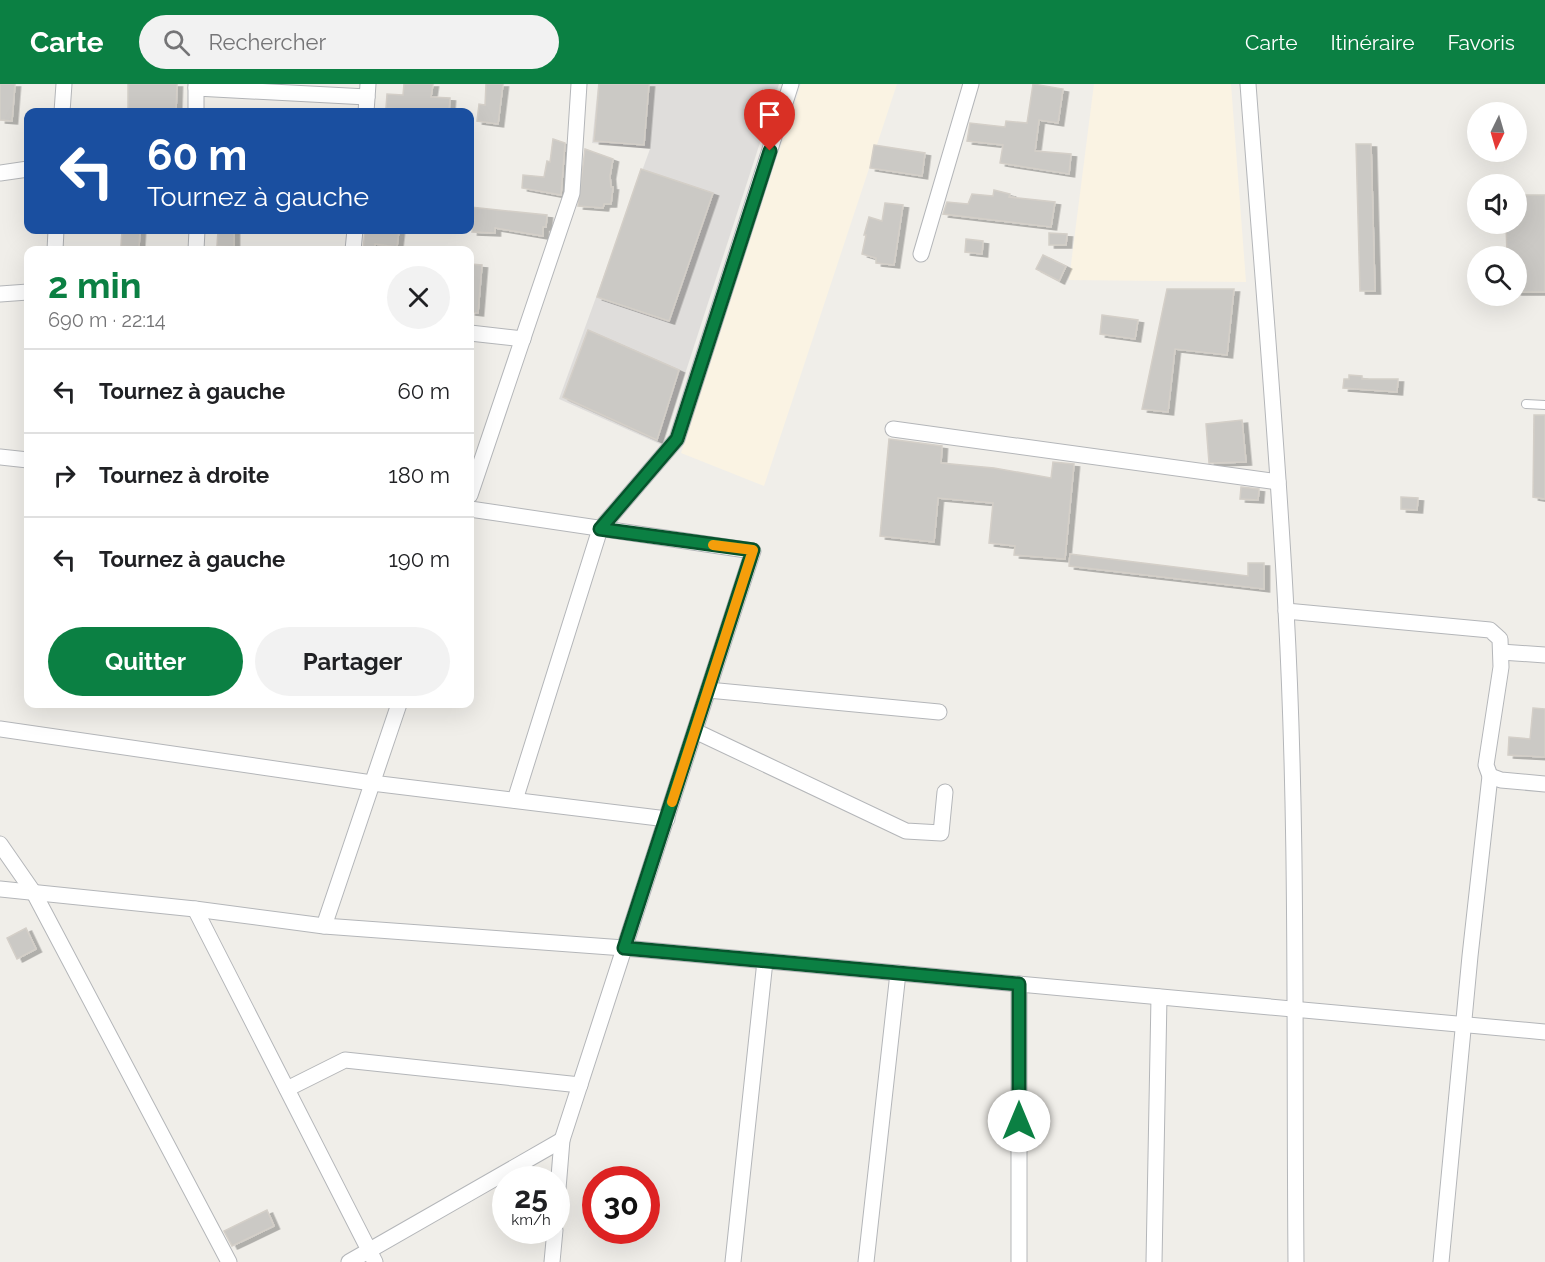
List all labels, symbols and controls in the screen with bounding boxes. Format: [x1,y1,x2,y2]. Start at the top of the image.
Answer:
search box [139,15,559,69]
text: Carte [30,26,103,59]
icon: search [160,26,193,59]
text: Rechercher [208,29,326,55]
text: Carte [1245,30,1297,55]
text: Itinéraire [1330,30,1414,55]
text: Favoris [1447,30,1515,55]
pin [744,89,795,151]
icon: arrive [753,98,786,131]
north arrow [1467,102,1527,162]
map controls [1467,102,1527,306]
text: 60 m [147,131,247,180]
icon: left [48,132,126,210]
button: sound [1467,174,1527,234]
text: Tournez à gauche [147,181,369,212]
button: search [1467,246,1527,306]
text: 2 min [48,264,141,306]
button: close [387,266,450,329]
text: 690 m · 22:14 [48,308,166,332]
icon: left [48,375,81,408]
text: Tournez à gauche [99,378,285,404]
text: 60 m [397,378,450,404]
icon: right [48,459,81,492]
text: Tournez à droite [99,462,269,488]
text: 180 m [388,462,450,488]
icon: left [48,543,81,576]
text: Tournez à gauche [99,546,285,572]
text: 190 m [388,546,450,572]
button: Quitter [48,627,243,696]
button: Partager [255,627,450,696]
position arrow [987,1089,1051,1153]
speed limit sign: 30 [582,1166,660,1244]
text: 25 [514,1180,548,1215]
text: km/h [511,1211,551,1229]

